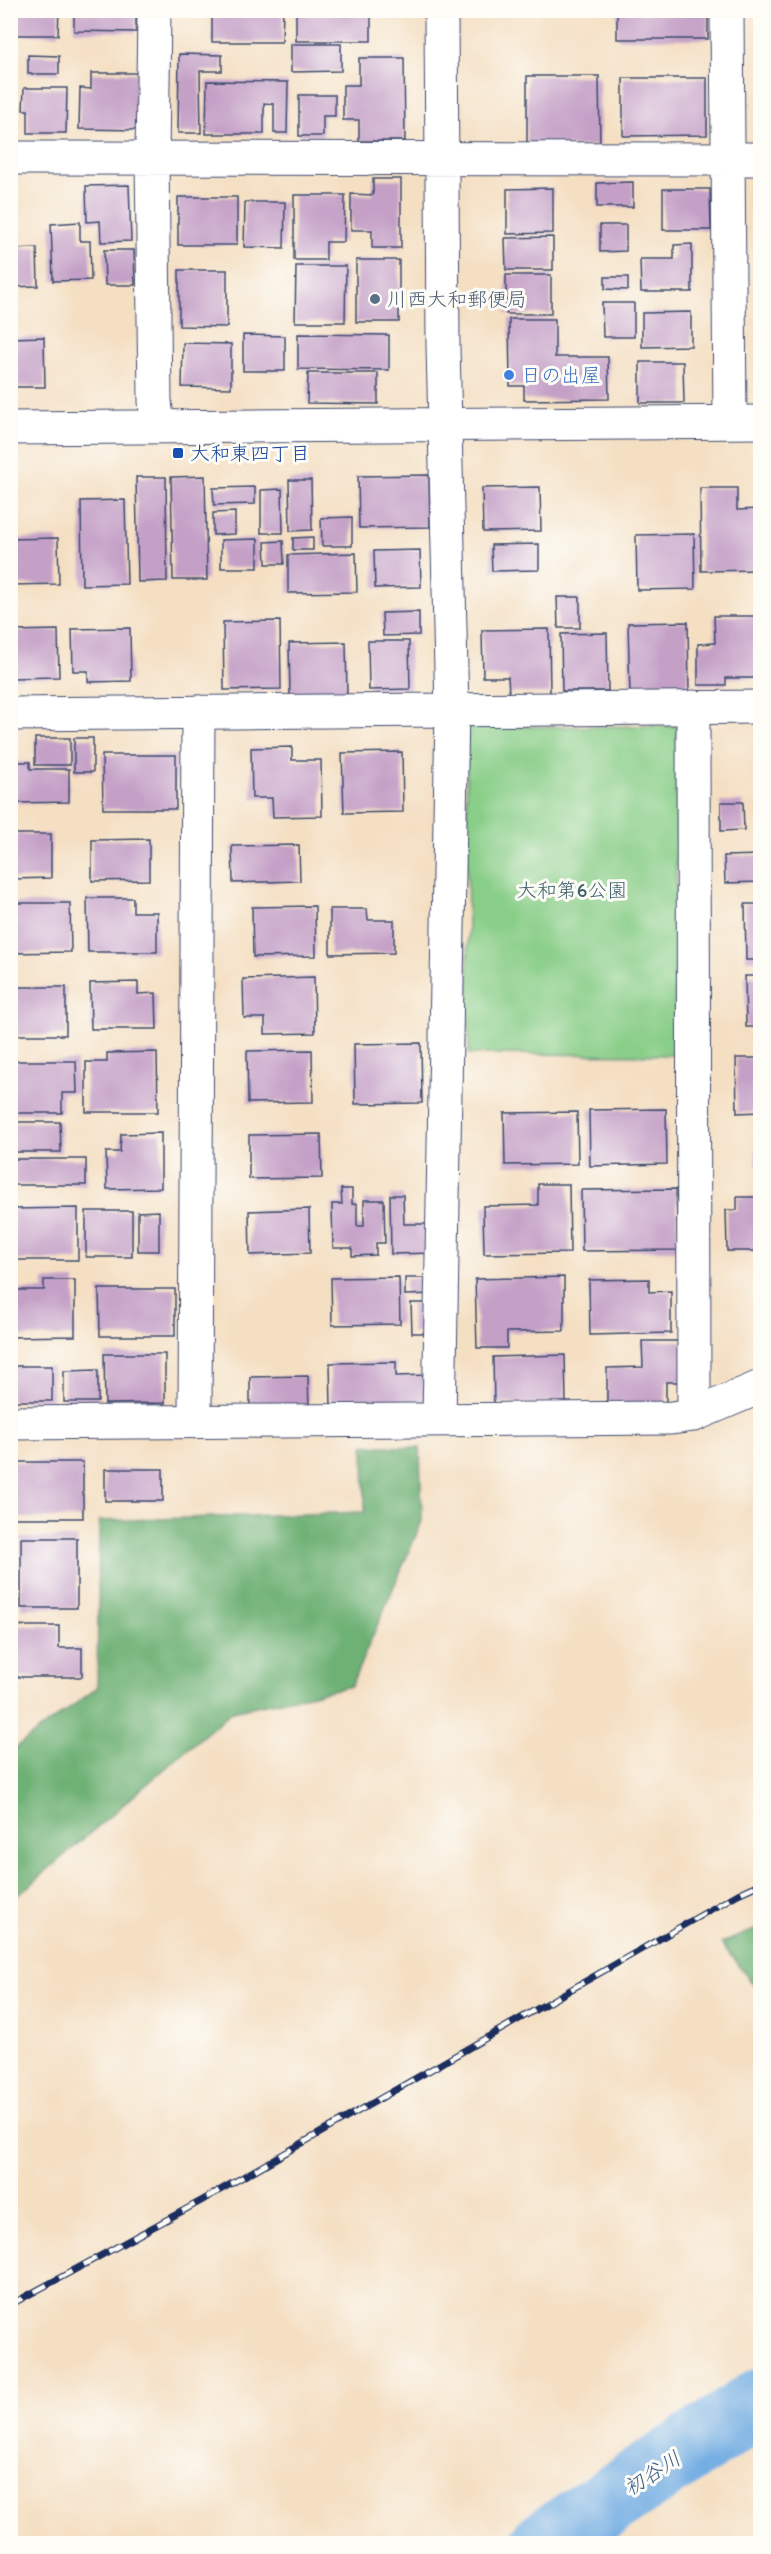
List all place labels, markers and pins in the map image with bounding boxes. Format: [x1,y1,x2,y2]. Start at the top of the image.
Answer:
place label: 川西大和郵便局 [387,287,527,311]
marker: 川西大和郵便局 [368,292,382,306]
place label: 日の出屋 [521,363,601,387]
marker: 日の出屋 [502,368,516,382]
place label: 大和東四丁目 [190,441,310,465]
marker: 大和東四丁目 [171,446,185,460]

